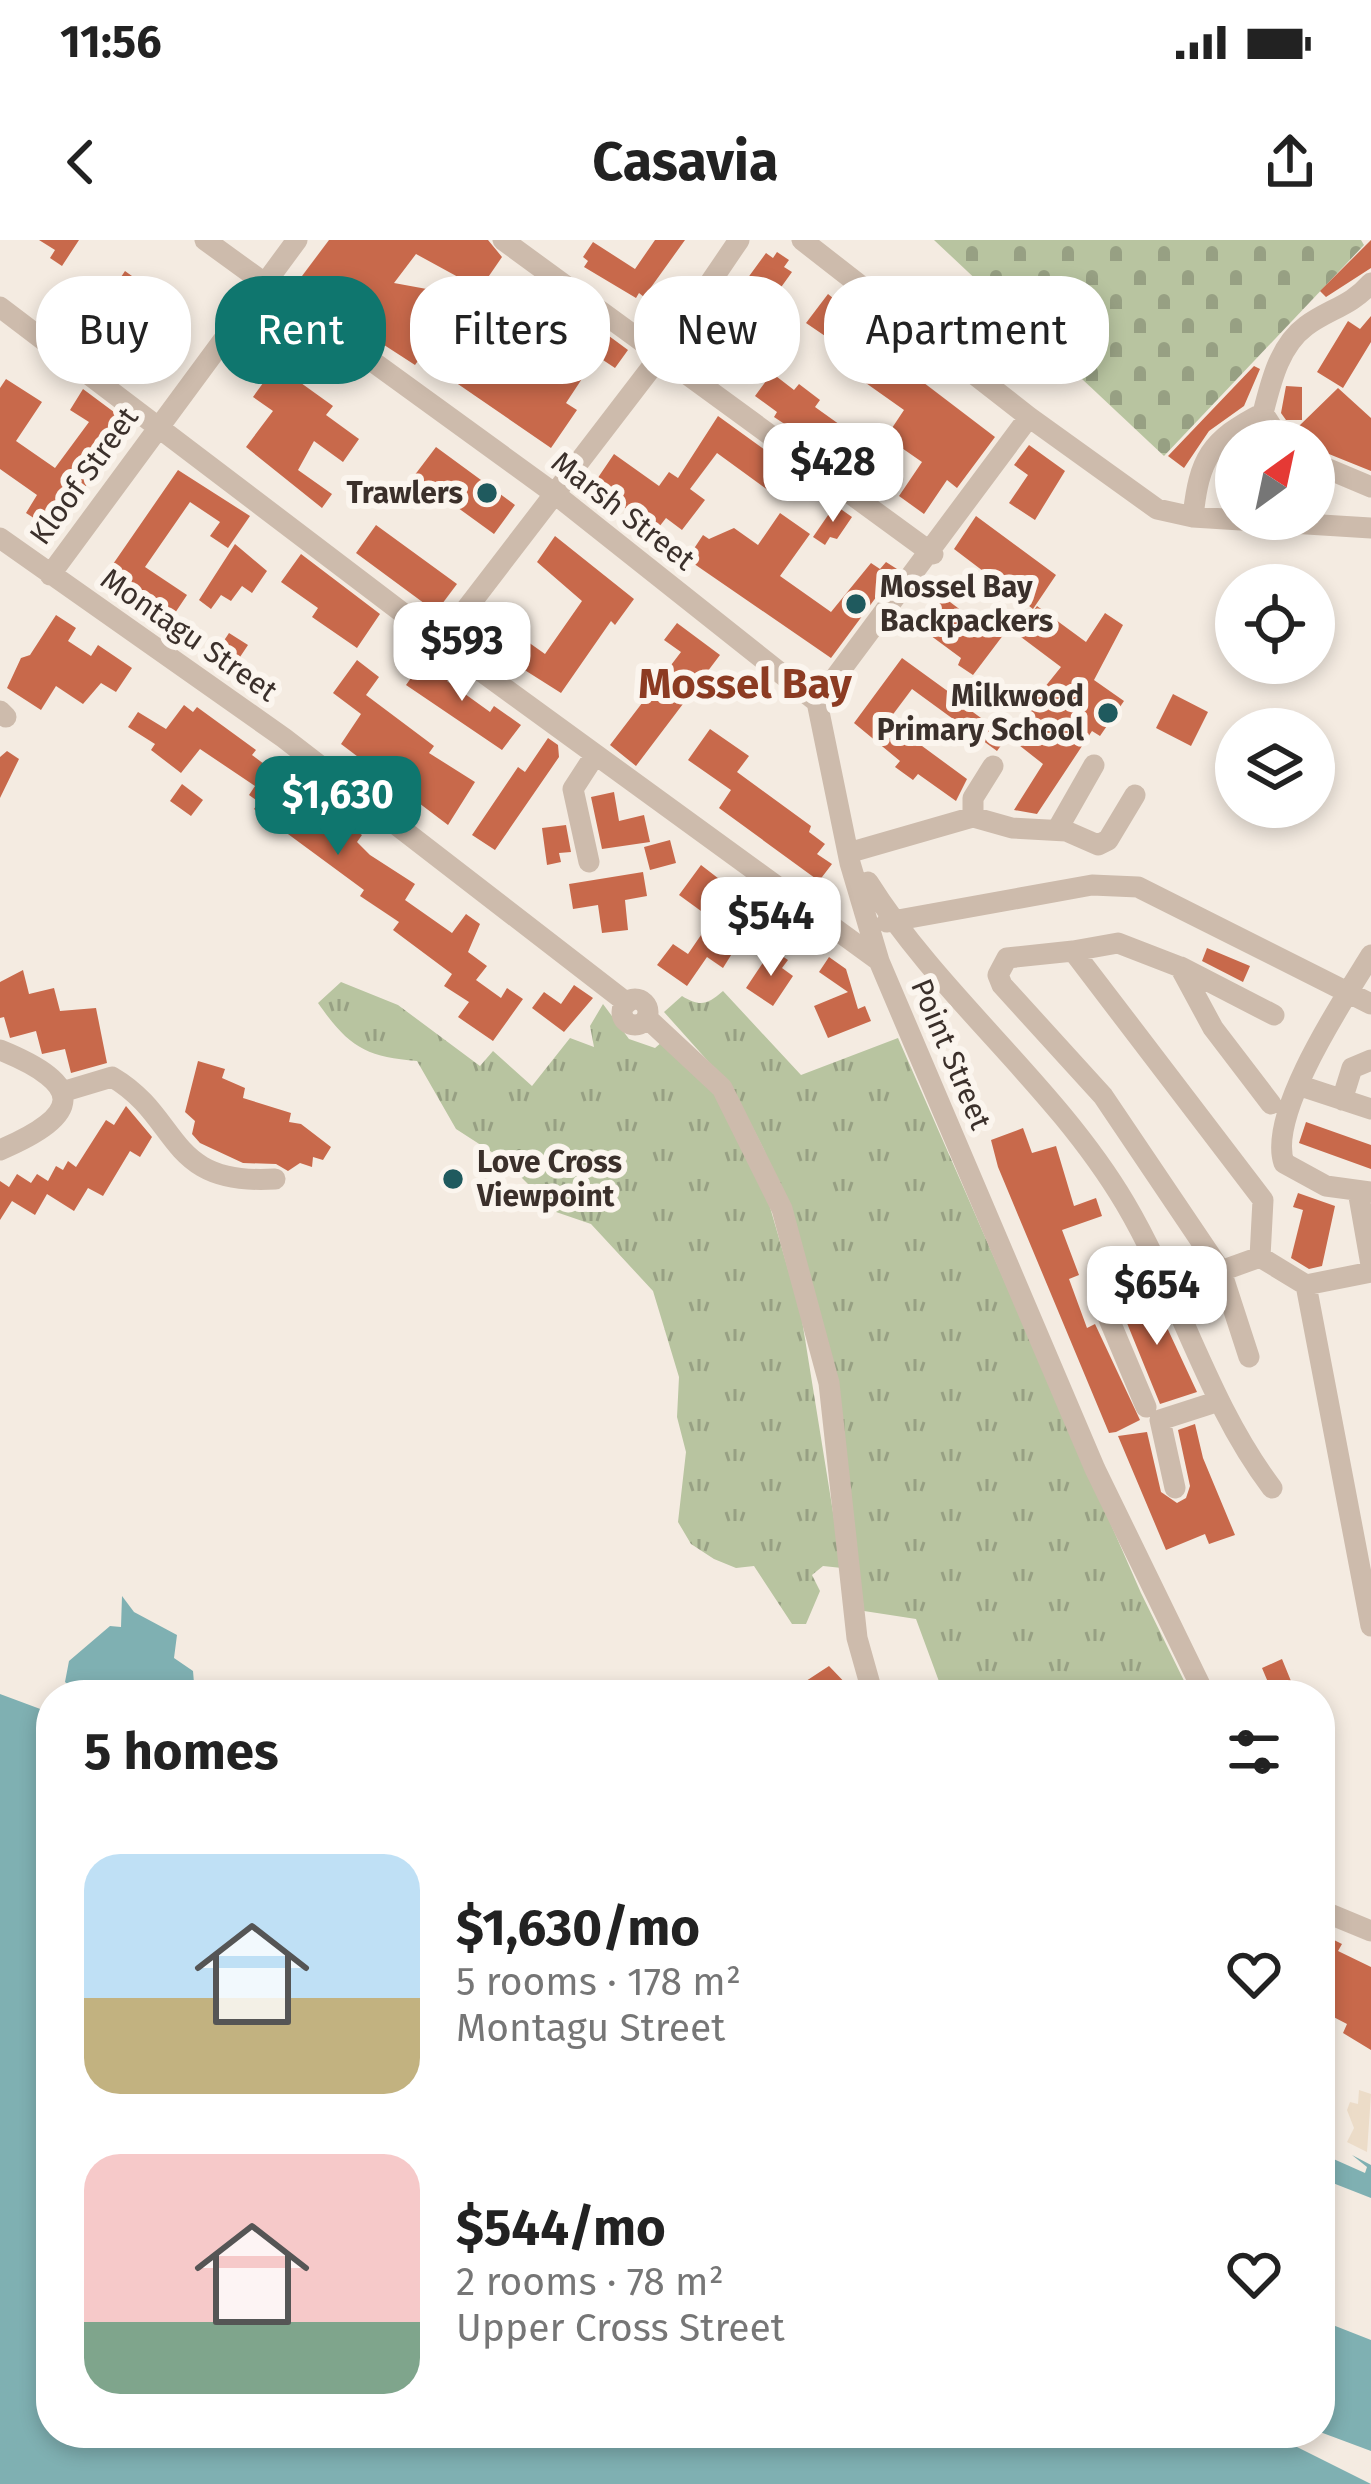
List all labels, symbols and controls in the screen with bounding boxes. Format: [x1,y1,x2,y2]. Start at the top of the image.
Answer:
text: 11:56 [60,15,162,69]
icon: back [48,129,114,195]
icon: share [1257,129,1323,195]
text: Casavia [592,130,779,194]
chip: Buy [36,276,191,384]
chip: Rent [215,276,386,384]
chip: Filters [410,276,610,384]
chip: New [634,276,800,384]
chip: Apartment [824,276,1109,384]
street label: Kloof Street [22,400,146,552]
north arrow [1215,420,1335,540]
map controls [1215,420,1335,828]
pin: $428 [762,423,904,525]
text: $428 [790,439,876,485]
street label: Marsh Street [544,444,702,578]
place label: Trawlers [346,475,463,511]
marker: Trawlers [474,480,500,506]
street label: Montagu Street [94,561,284,709]
button: locate [1215,564,1335,684]
place label: Mossel Bay Backpackers [880,569,1053,639]
marker: Mossel Bay Backpackers [843,591,869,617]
pin: $593 [391,602,533,704]
text: $593 [420,618,504,664]
district label: Mossel Bay [638,659,853,709]
place label: Milkwood Primary School [877,678,1084,748]
marker: Milkwood Primary School [1095,700,1121,726]
button: layers [1215,708,1335,828]
pin: $1,630 [240,756,436,858]
text: $1,630 [282,772,394,818]
pin: $544 [700,877,842,979]
text: $544 [728,893,814,939]
street label: Point Street [903,973,999,1135]
place label: Love Cross Viewpoint [476,1144,622,1214]
marker: Love Cross Viewpoint [440,1166,466,1192]
pin: $654 [1086,1246,1228,1348]
text: $654 [1114,1262,1200,1308]
icon: filters [1221,1719,1287,1785]
text: 5 homes [84,1721,279,1783]
text: $1,630/mo [456,1897,700,1959]
icon: home [180,1902,324,2046]
icon: heart [1221,1941,1287,2007]
text: 5 rooms · 178 m² [456,1959,741,2005]
text: Montagu Street [456,2005,725,2051]
text: $544/mo [456,2197,666,2259]
icon: home [180,2202,324,2346]
icon: heart [1221,2241,1287,2307]
text: 2 rooms · 78 m² [456,2259,724,2305]
text: Upper Cross Street [456,2305,785,2351]

